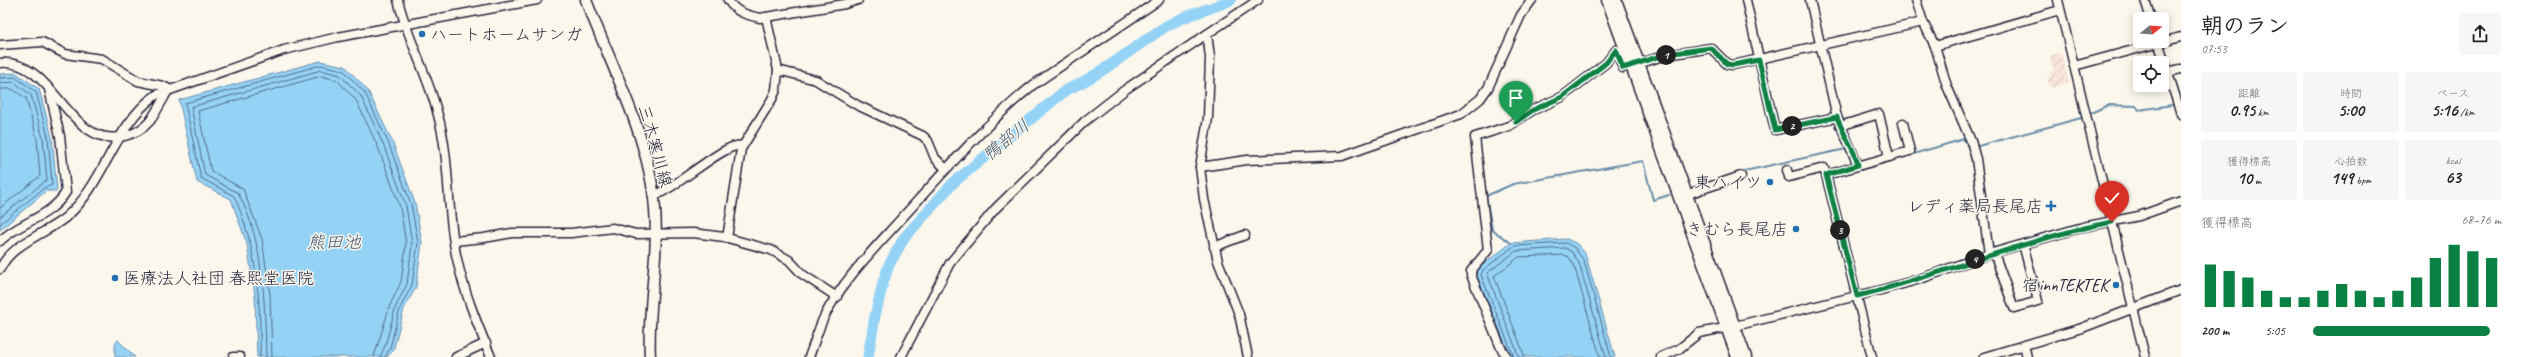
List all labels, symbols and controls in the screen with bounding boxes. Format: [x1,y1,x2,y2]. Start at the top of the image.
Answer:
north arrow [2133,12,2169,48]
map controls [2133,12,2169,92]
text: 朝のラン [2201,12,2289,40]
button: share [2459,13,2501,55]
place label: ハートホームサンガ [430,24,582,45]
marker: ハートホームサンガ [417,29,427,39]
text: 07:53 [2201,41,2227,57]
pin: 1 [1656,45,1676,65]
text: 1 [1664,48,1668,62]
button: locate [2133,56,2169,92]
pin [1499,81,1533,122]
text: 距離 [2238,86,2260,100]
text: 時間 [2340,86,2362,100]
text: ペース [2437,86,2469,100]
icon: arrive [1505,87,1527,109]
text: 0.95 [2229,100,2255,121]
text: 5:00 [2338,100,2364,121]
text: 5:16 [2431,100,2458,121]
street label: 三木寒川線 [633,102,677,190]
text: km [2255,105,2269,119]
text: /km [2458,105,2475,119]
water label: 鴨部川 [978,114,1034,166]
pin: 2 [1782,116,1802,136]
text: 2 [1790,119,1794,133]
text: kcal [2446,153,2460,167]
text: 獲得標高 [2227,154,2271,168]
text: 心拍数 [2335,154,2368,168]
text: 63 [2445,167,2461,188]
text: 10 [2237,168,2252,189]
text: 149 [2331,168,2353,189]
place label: 東ハイツ [1694,172,1762,193]
text: m [2252,173,2261,187]
text: bpm [2353,173,2371,187]
marker: 東ハイツ [1765,177,1775,187]
pin [2095,181,2129,222]
icon: check [2101,187,2123,209]
place label: レディ薬局長尾店 [1907,196,2043,217]
marker: レディ薬局長尾店 [2046,201,2056,211]
text: 68–76 m [2461,212,2501,228]
text: 獲得標高 [2201,215,2253,231]
place label: きむら長尾店 [1686,219,1788,240]
pin: 3 [1830,220,1850,240]
text: 3 [1838,223,1842,237]
marker: きむら長尾店 [1791,224,1801,234]
water label: 熊田池 [307,231,362,253]
pin: 4 [1965,249,1985,269]
text: 4 [1973,252,1977,266]
place label: 医療法人社団 春熙堂医院 [123,268,314,289]
marker: 医療法人社団 春熙堂医院 [110,273,120,283]
place label: 宿innTEKTEK [2022,275,2112,296]
marker: 宿innTEKTEK [2111,280,2121,290]
text: 200 m [2201,323,2229,339]
text: 5:05 [2265,323,2285,339]

